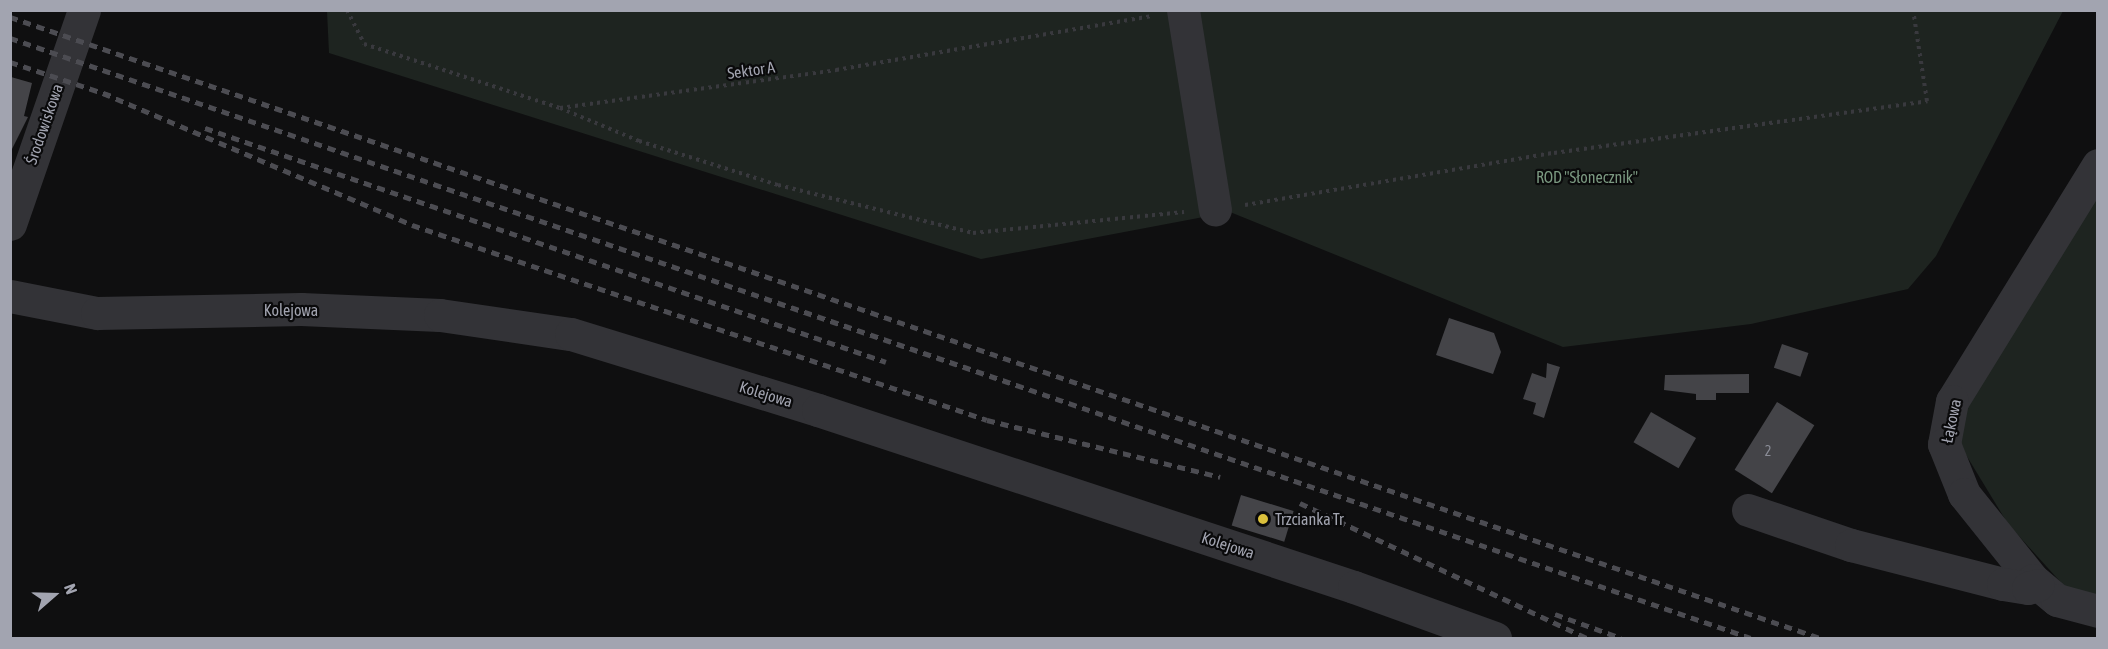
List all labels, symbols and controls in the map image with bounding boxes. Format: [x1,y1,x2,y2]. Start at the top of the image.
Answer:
street label: Sektor A [726,57,776,83]
street label: Środowiskowa [21,81,67,167]
park label: ROD "Słonecznik" [1536,167,1638,187]
street label: Kolejowa [264,300,318,320]
street label: Kolejowa [737,377,795,411]
street label: Łąkowa [1937,397,1965,445]
house number: 2 [1765,443,1771,459]
place label: Trzcianka Tr [1275,509,1344,529]
marker: Trzcianka Tr [1256,512,1270,526]
street label: Kolejowa [1199,527,1257,563]
north arrow [24,565,84,625]
text: N [61,581,81,596]

